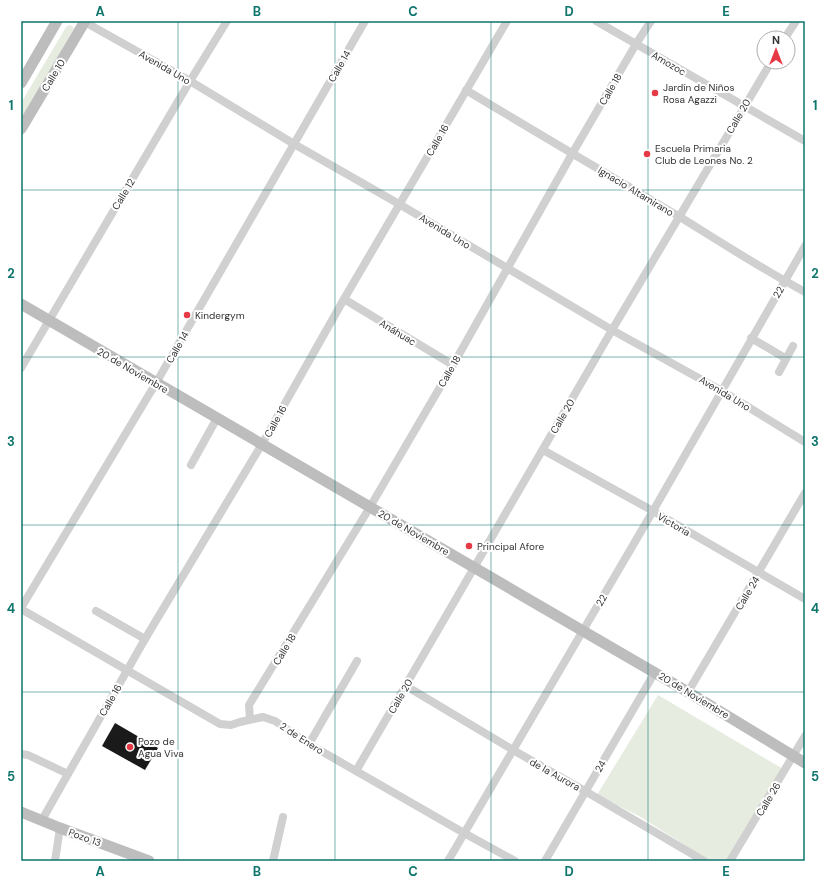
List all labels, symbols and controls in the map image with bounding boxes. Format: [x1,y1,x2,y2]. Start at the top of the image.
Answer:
text: A [95,3,105,20]
text: B [253,3,261,20]
text: C [408,3,418,20]
text: D [564,3,574,20]
text: E [722,3,730,20]
north arrow [756,30,796,70]
text: N [772,33,780,47]
street label: Avenida Uno [137,47,193,87]
street label: Calle 14 [325,48,354,84]
street label: Amozoc [649,48,689,79]
street label: Calle 10 [39,57,68,94]
street label: Calle 18 [596,71,625,107]
place label: Jardín de Niños Rosa Agazzi [663,81,734,106]
marker: Jardín de Niños Rosa Agazzi [650,88,660,98]
street label: Calle 20 [723,96,754,136]
text: 1 [9,97,13,114]
text: 1 [813,97,817,114]
street label: Calle 16 [423,122,452,159]
place label: Escuela Primaria Club de Leones No. 2 [655,142,753,167]
marker: Escuela Primaria Club de Leones No. 2 [642,149,652,159]
street label: Ignacio Altamirano [595,164,676,219]
street label: Calle 12 [109,176,138,212]
street label: Avenida Uno [417,211,473,252]
text: 2 [7,265,15,282]
text: 2 [811,265,819,282]
street label: 22 [770,284,787,300]
place label: Kindergym [195,309,245,322]
marker: Kindergym [182,310,192,320]
street label: Anáhuac [377,316,419,349]
street label: Calle 14 [163,329,192,365]
street label: 20 de Noviembre [95,345,171,396]
street label: Calle 18 [435,353,464,389]
street label: Avenida Uno [697,373,753,414]
street label: Calle 20 [547,396,578,436]
street label: Calle 16 [261,403,290,440]
text: 3 [7,433,15,450]
text: 3 [811,433,819,450]
street label: 20 de Noviembre [376,507,452,558]
street label: Victoria [655,510,693,539]
place label: Principal Afore [477,540,544,553]
marker: Principal Afore [464,541,474,551]
street label: Calle 24 [732,574,763,612]
street label: 22 [593,592,610,608]
text: 4 [7,600,15,617]
text: 4 [811,600,819,617]
street label: Calle 18 [270,631,299,667]
street label: 20 de Noviembre [656,669,732,722]
street label: Calle 20 [385,676,416,716]
street label: Calle 16 [96,682,125,719]
street label: 2 de Enero [277,719,326,757]
place label: Pozo de Agua Viva [138,735,184,760]
marker: Pozo de Agua Viva [125,742,135,752]
street label: de la Aurora [527,755,582,794]
street label: 24 [592,758,609,775]
text: 5 [7,768,15,785]
text: 5 [811,768,819,785]
street label: Calle 26 [753,780,784,819]
street label: Pozo 13 [67,826,103,849]
text: A [95,863,105,880]
text: B [253,863,261,880]
text: C [408,863,418,880]
text: D [564,863,574,880]
text: E [722,863,730,880]

